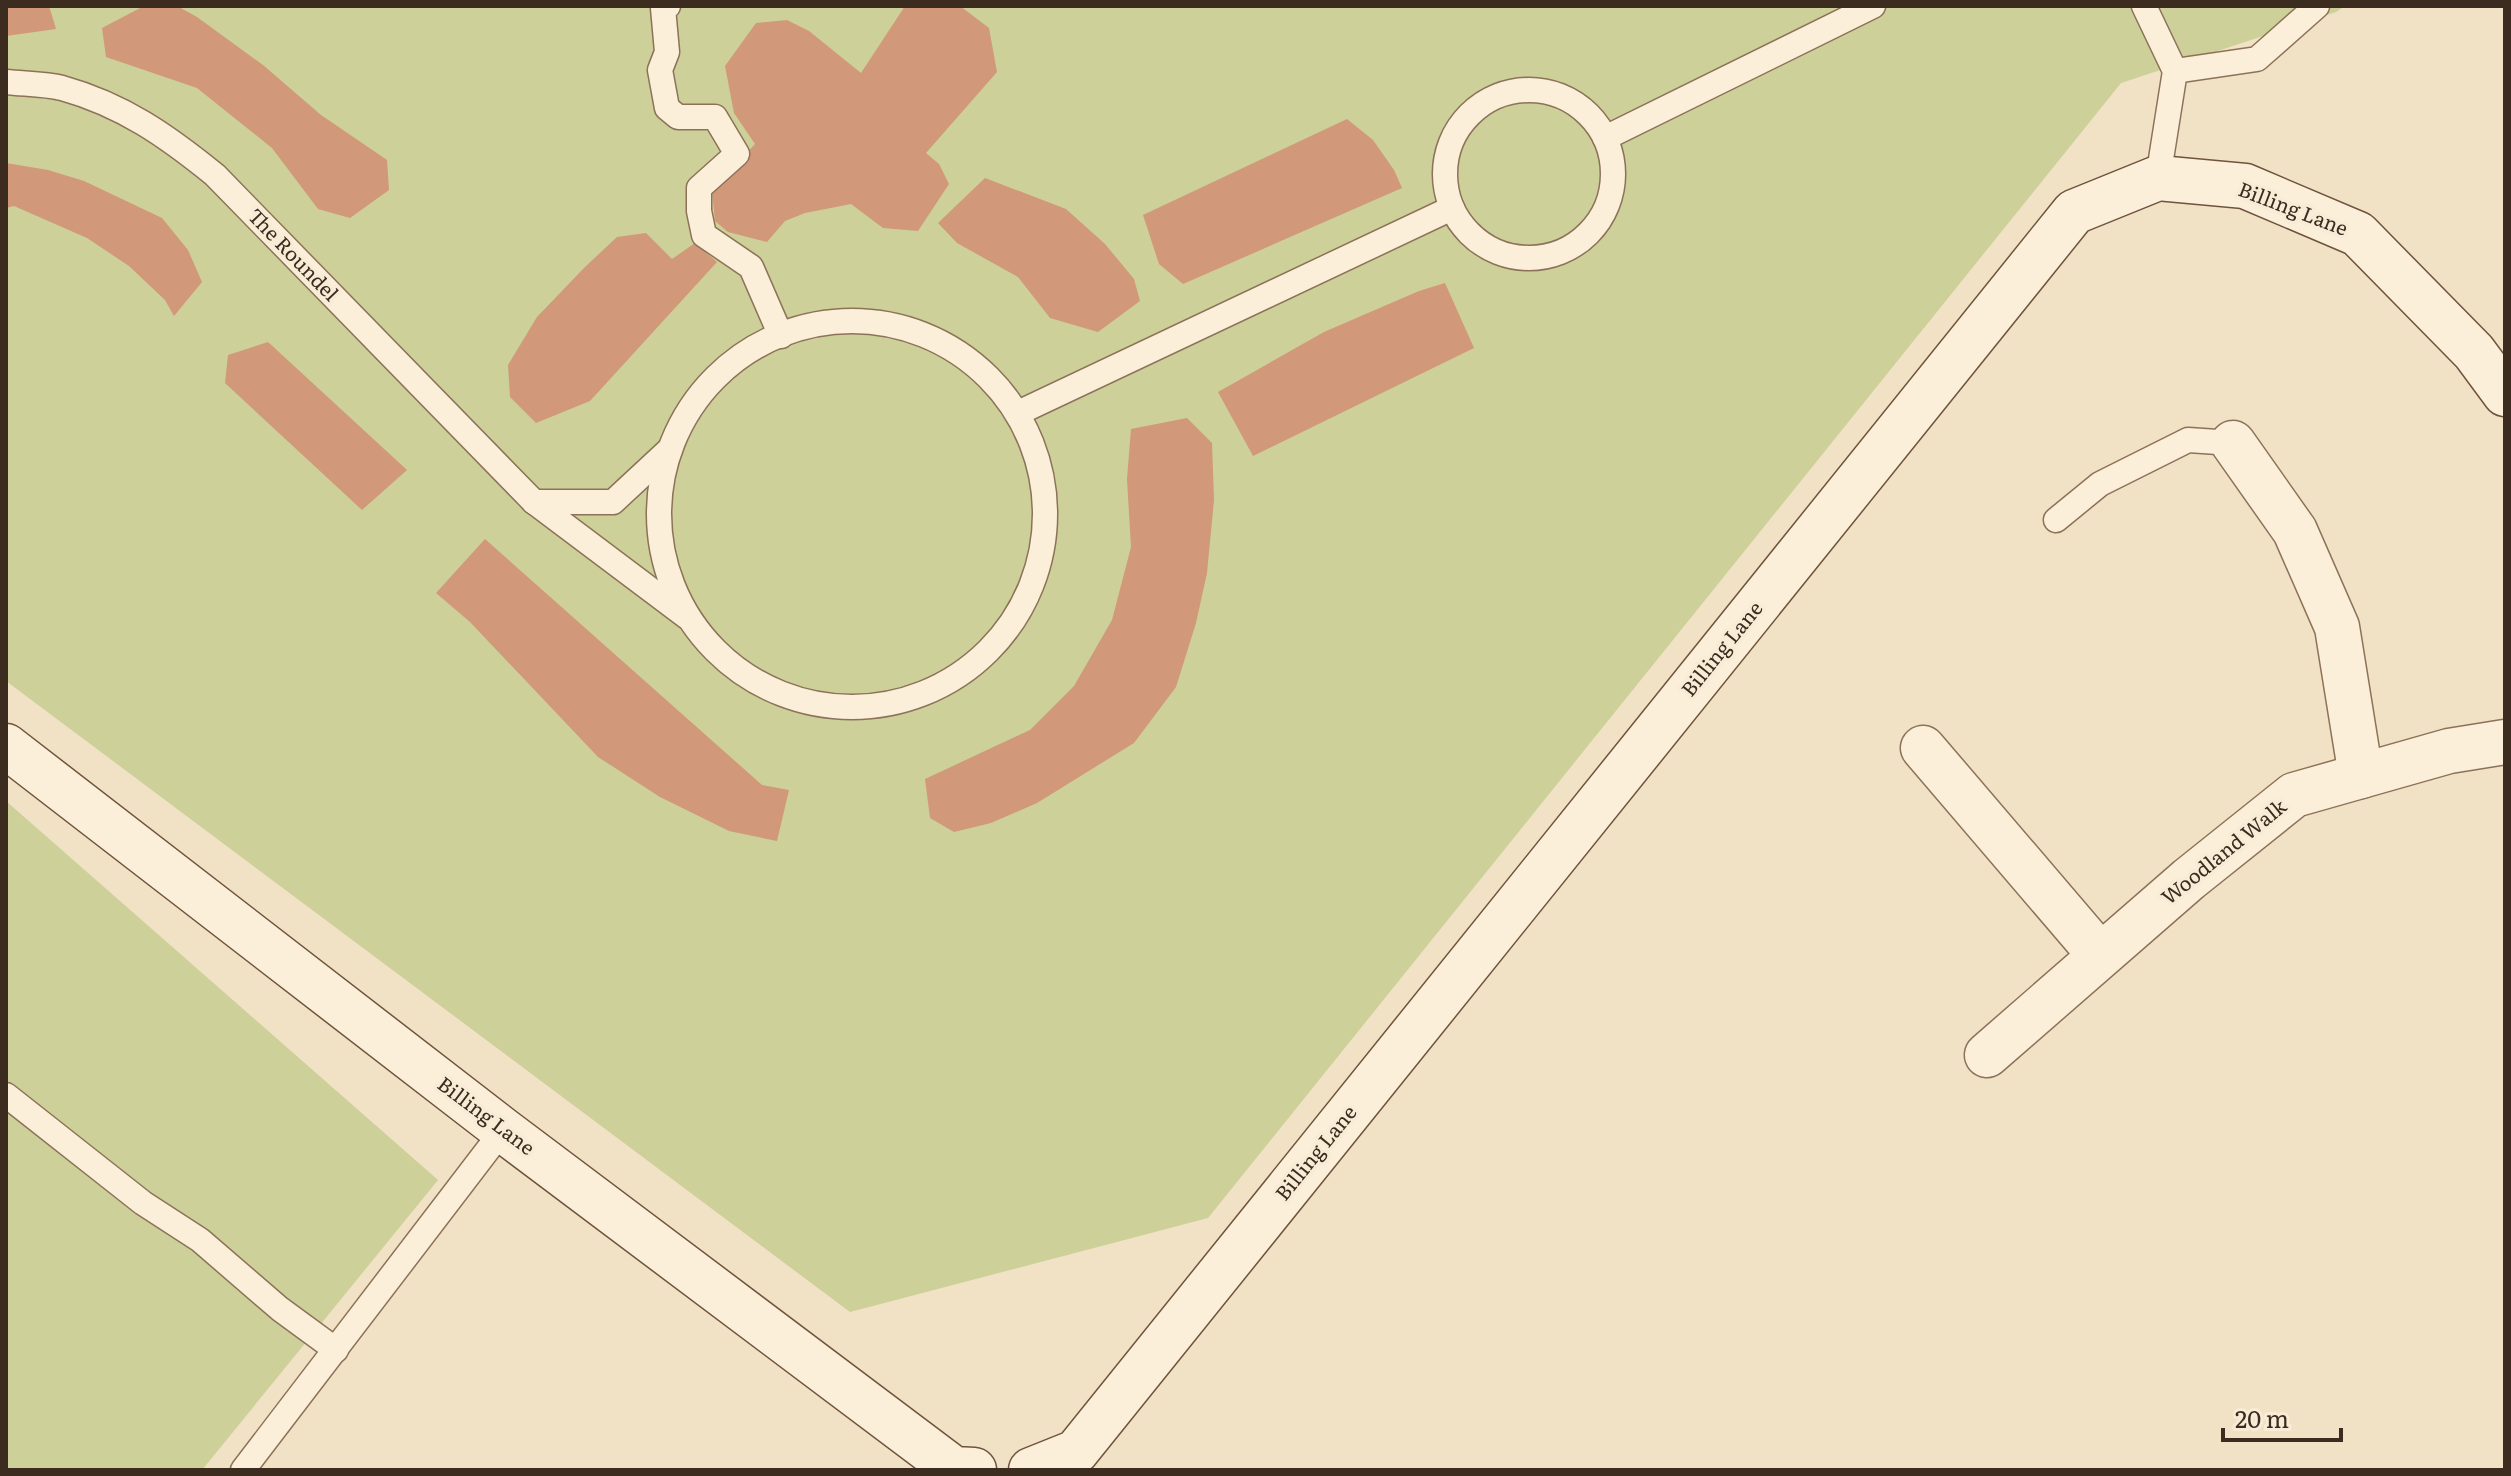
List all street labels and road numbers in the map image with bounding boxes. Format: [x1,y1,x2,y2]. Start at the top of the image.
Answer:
street label: Billing Lane [2235,172,2353,242]
street label: The Roundel [242,200,347,307]
street label: Billing Lane [1673,594,1768,702]
street label: Woodland Walk [2154,790,2292,910]
street label: Billing Lane [432,1068,542,1161]
street label: Billing Lane [1267,1098,1362,1206]

